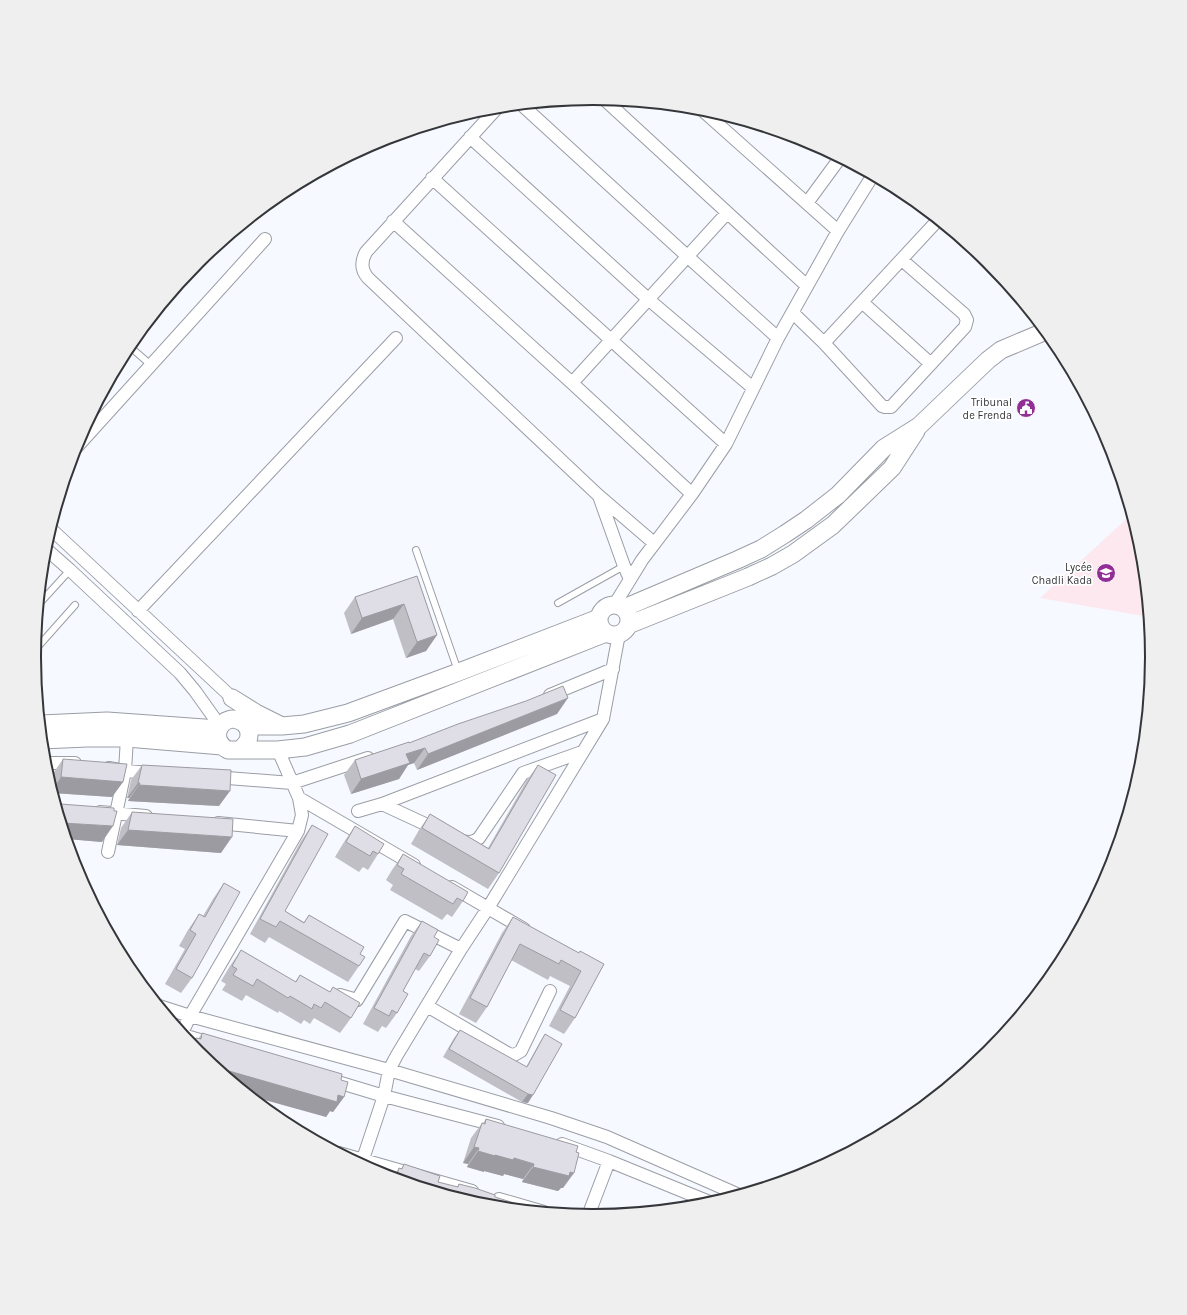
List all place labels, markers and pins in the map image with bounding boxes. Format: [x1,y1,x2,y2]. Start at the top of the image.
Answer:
place label: Tribunal de Frenda [963,396,1012,422]
public building icon: Tribunal de Frenda [1015,397,1037,419]
place label: Lycée Chadli Kada [1032,561,1092,587]
school or university icon: Lycée Chadli Kada [1095,562,1117,584]

